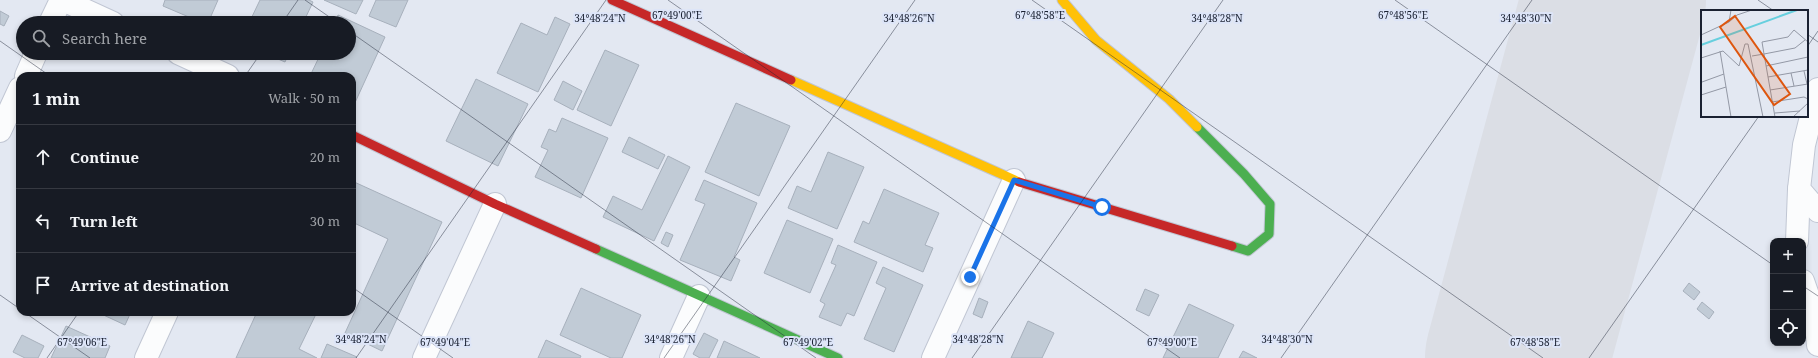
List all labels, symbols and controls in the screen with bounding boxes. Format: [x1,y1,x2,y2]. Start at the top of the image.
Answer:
text: 67°49'00"E [652,8,702,22]
text: 67°48'58"E [1015,8,1065,22]
text: 67°48'56"E [1378,8,1428,22]
inset map [1701,10,1808,117]
text: 34°48'24"N [574,11,626,25]
text: 34°48'26"N [883,11,935,25]
text: 34°48'28"N [1191,11,1243,25]
text: 34°48'30"N [1500,11,1552,25]
search box [16,16,356,60]
icon: search [30,27,52,49]
text: Search here [62,28,147,48]
text: 1 min [32,87,80,110]
text: Walk · 50 m [268,89,340,107]
icon: ahead [32,146,54,168]
text: Continue [70,147,139,167]
text: 20 m [310,148,340,166]
route start [1093,198,1111,216]
icon: left [32,210,54,232]
text: Turn left [70,211,138,231]
text: 30 m [310,212,340,230]
map controls [1770,238,1806,346]
button: + [1770,238,1806,274]
route end [961,268,979,286]
icon: arrive [32,274,54,296]
button: − [1770,274,1806,310]
text: Arrive at destination [70,275,229,295]
button: locate [1770,310,1806,346]
text: 34°48'24"N [335,332,387,346]
text: 34°48'26"N [644,332,696,346]
text: 34°48'28"N [952,332,1004,346]
text: 34°48'30"N [1261,332,1313,346]
text: 67°49'06"E [57,335,107,349]
text: 67°49'04"E [420,335,470,349]
text: 67°49'02"E [783,335,833,349]
text: 67°49'00"E [1147,335,1197,349]
text: 67°48'58"E [1510,335,1560,349]

